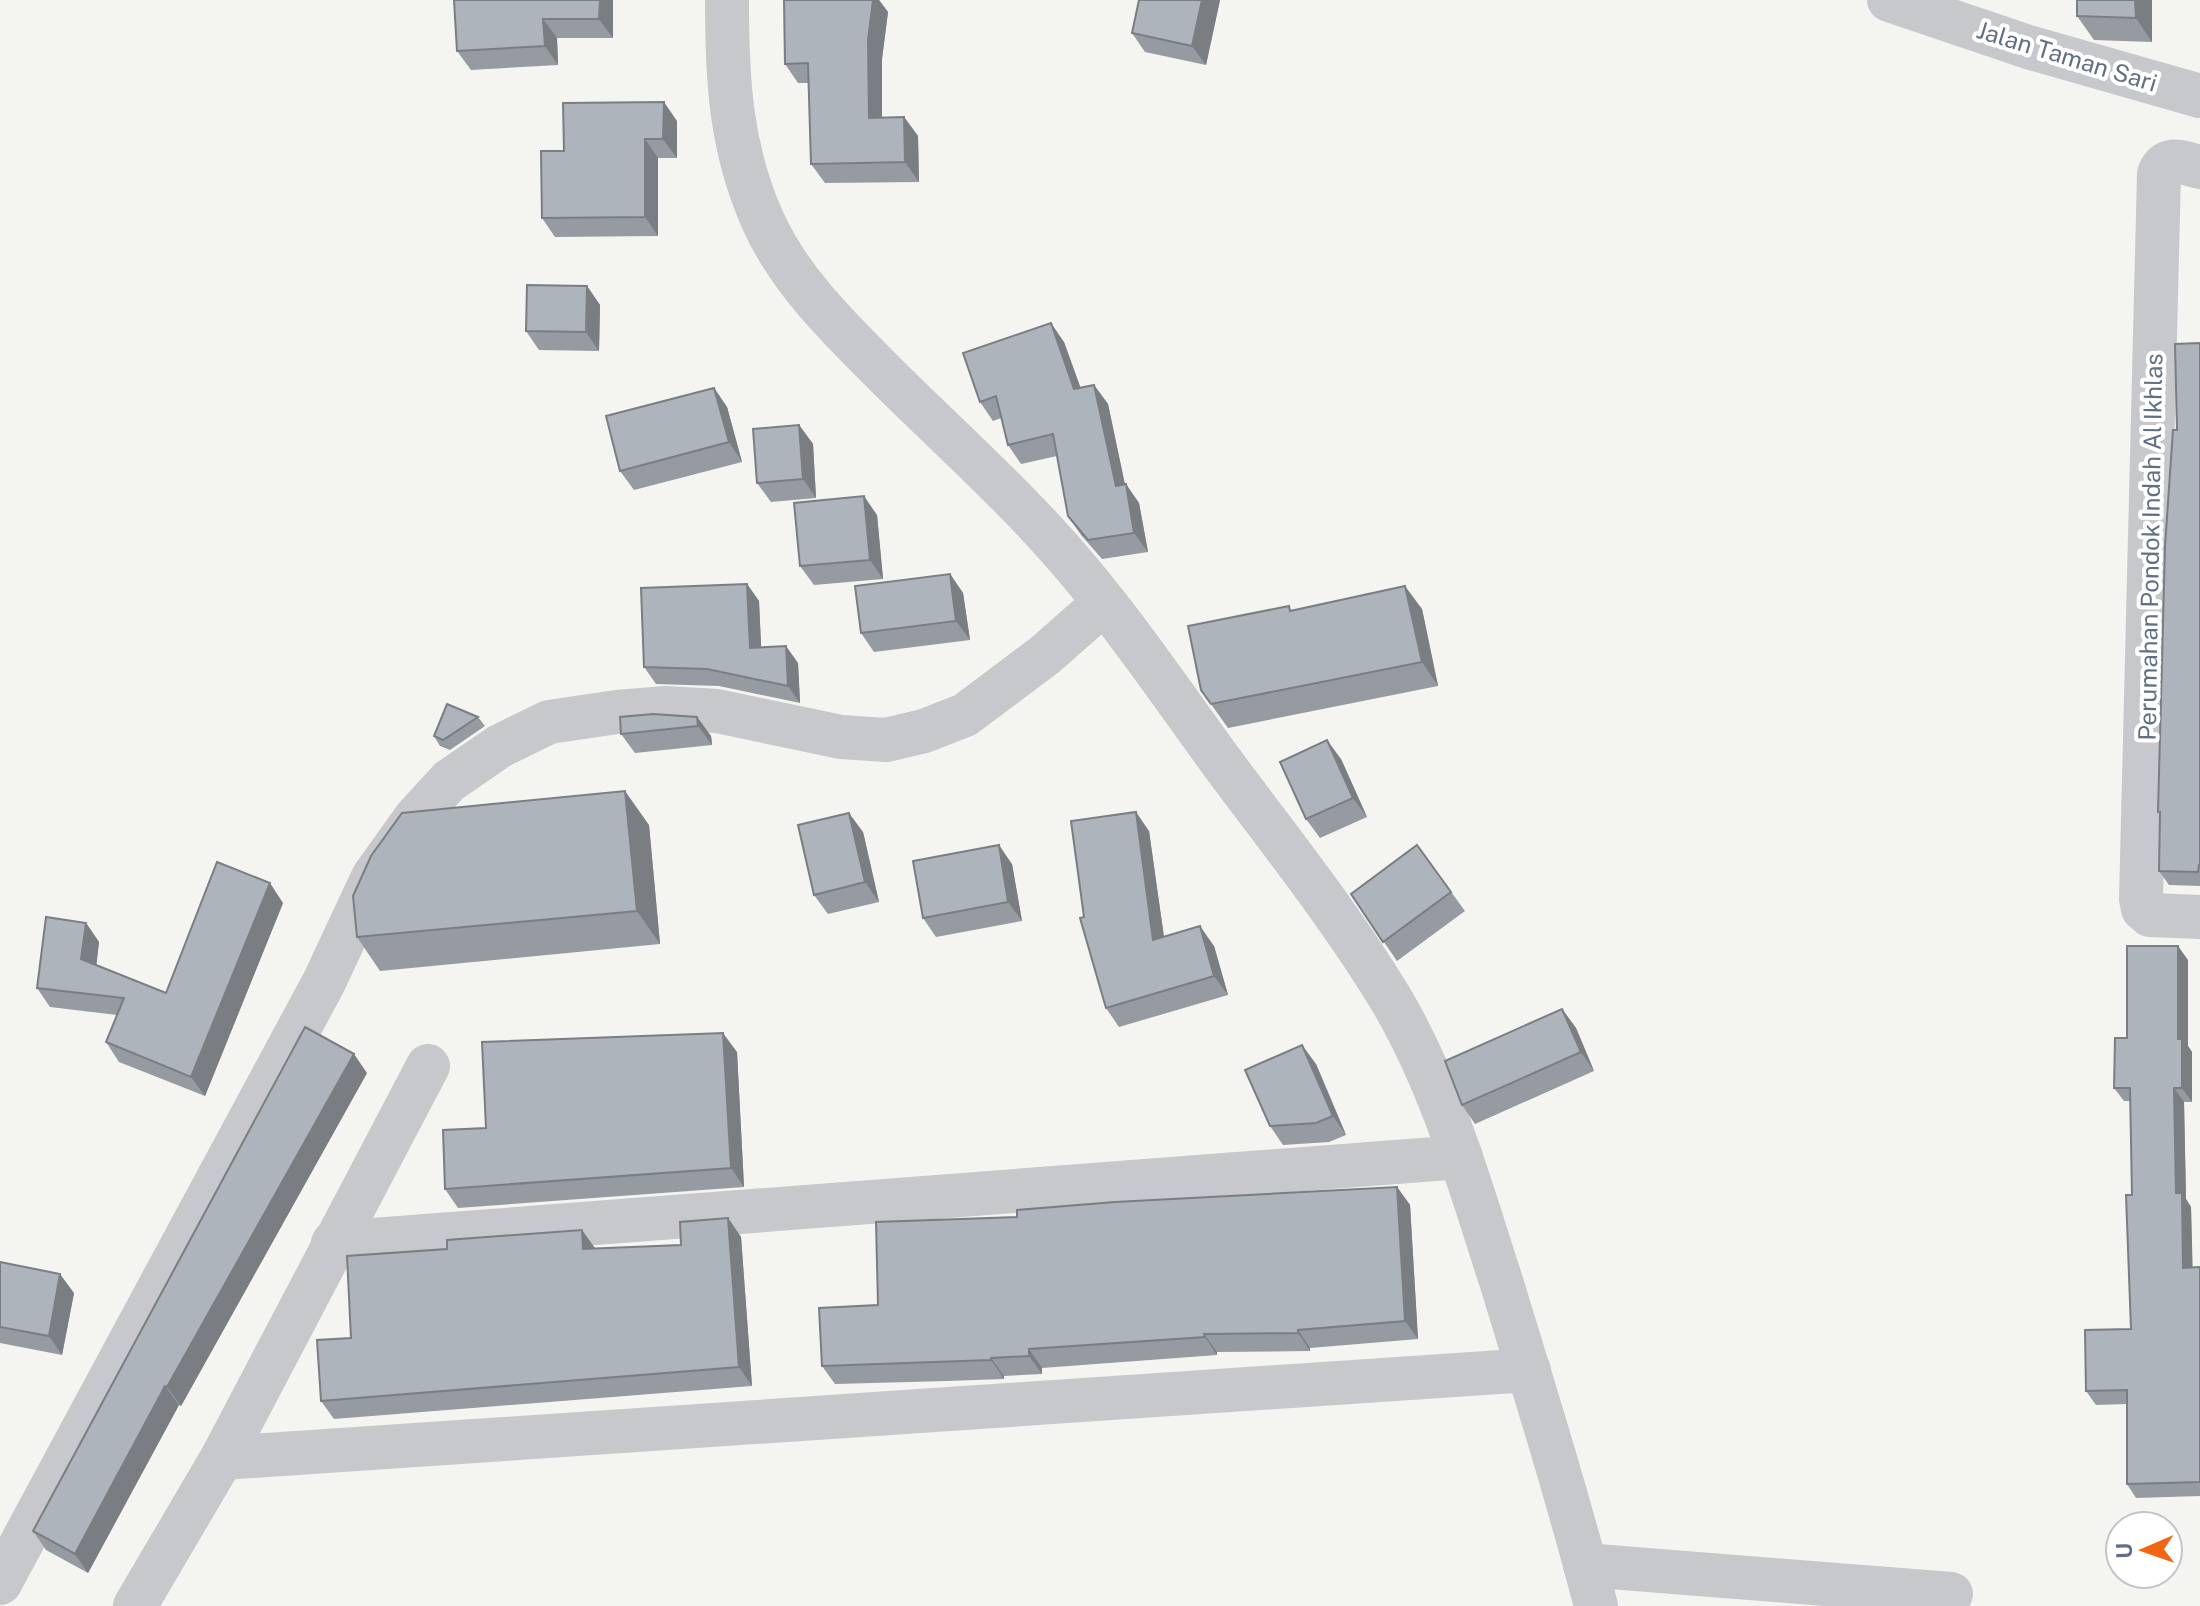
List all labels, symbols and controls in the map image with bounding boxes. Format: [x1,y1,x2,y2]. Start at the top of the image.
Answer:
street label: Jalan Taman Sari [1973,15,2161,97]
street label: Perumahan Pondok Indah Al Ikhlas [2133,353,2167,741]
north arrow [2104,1510,2184,1590]
text: U [2111,1542,2137,1559]

